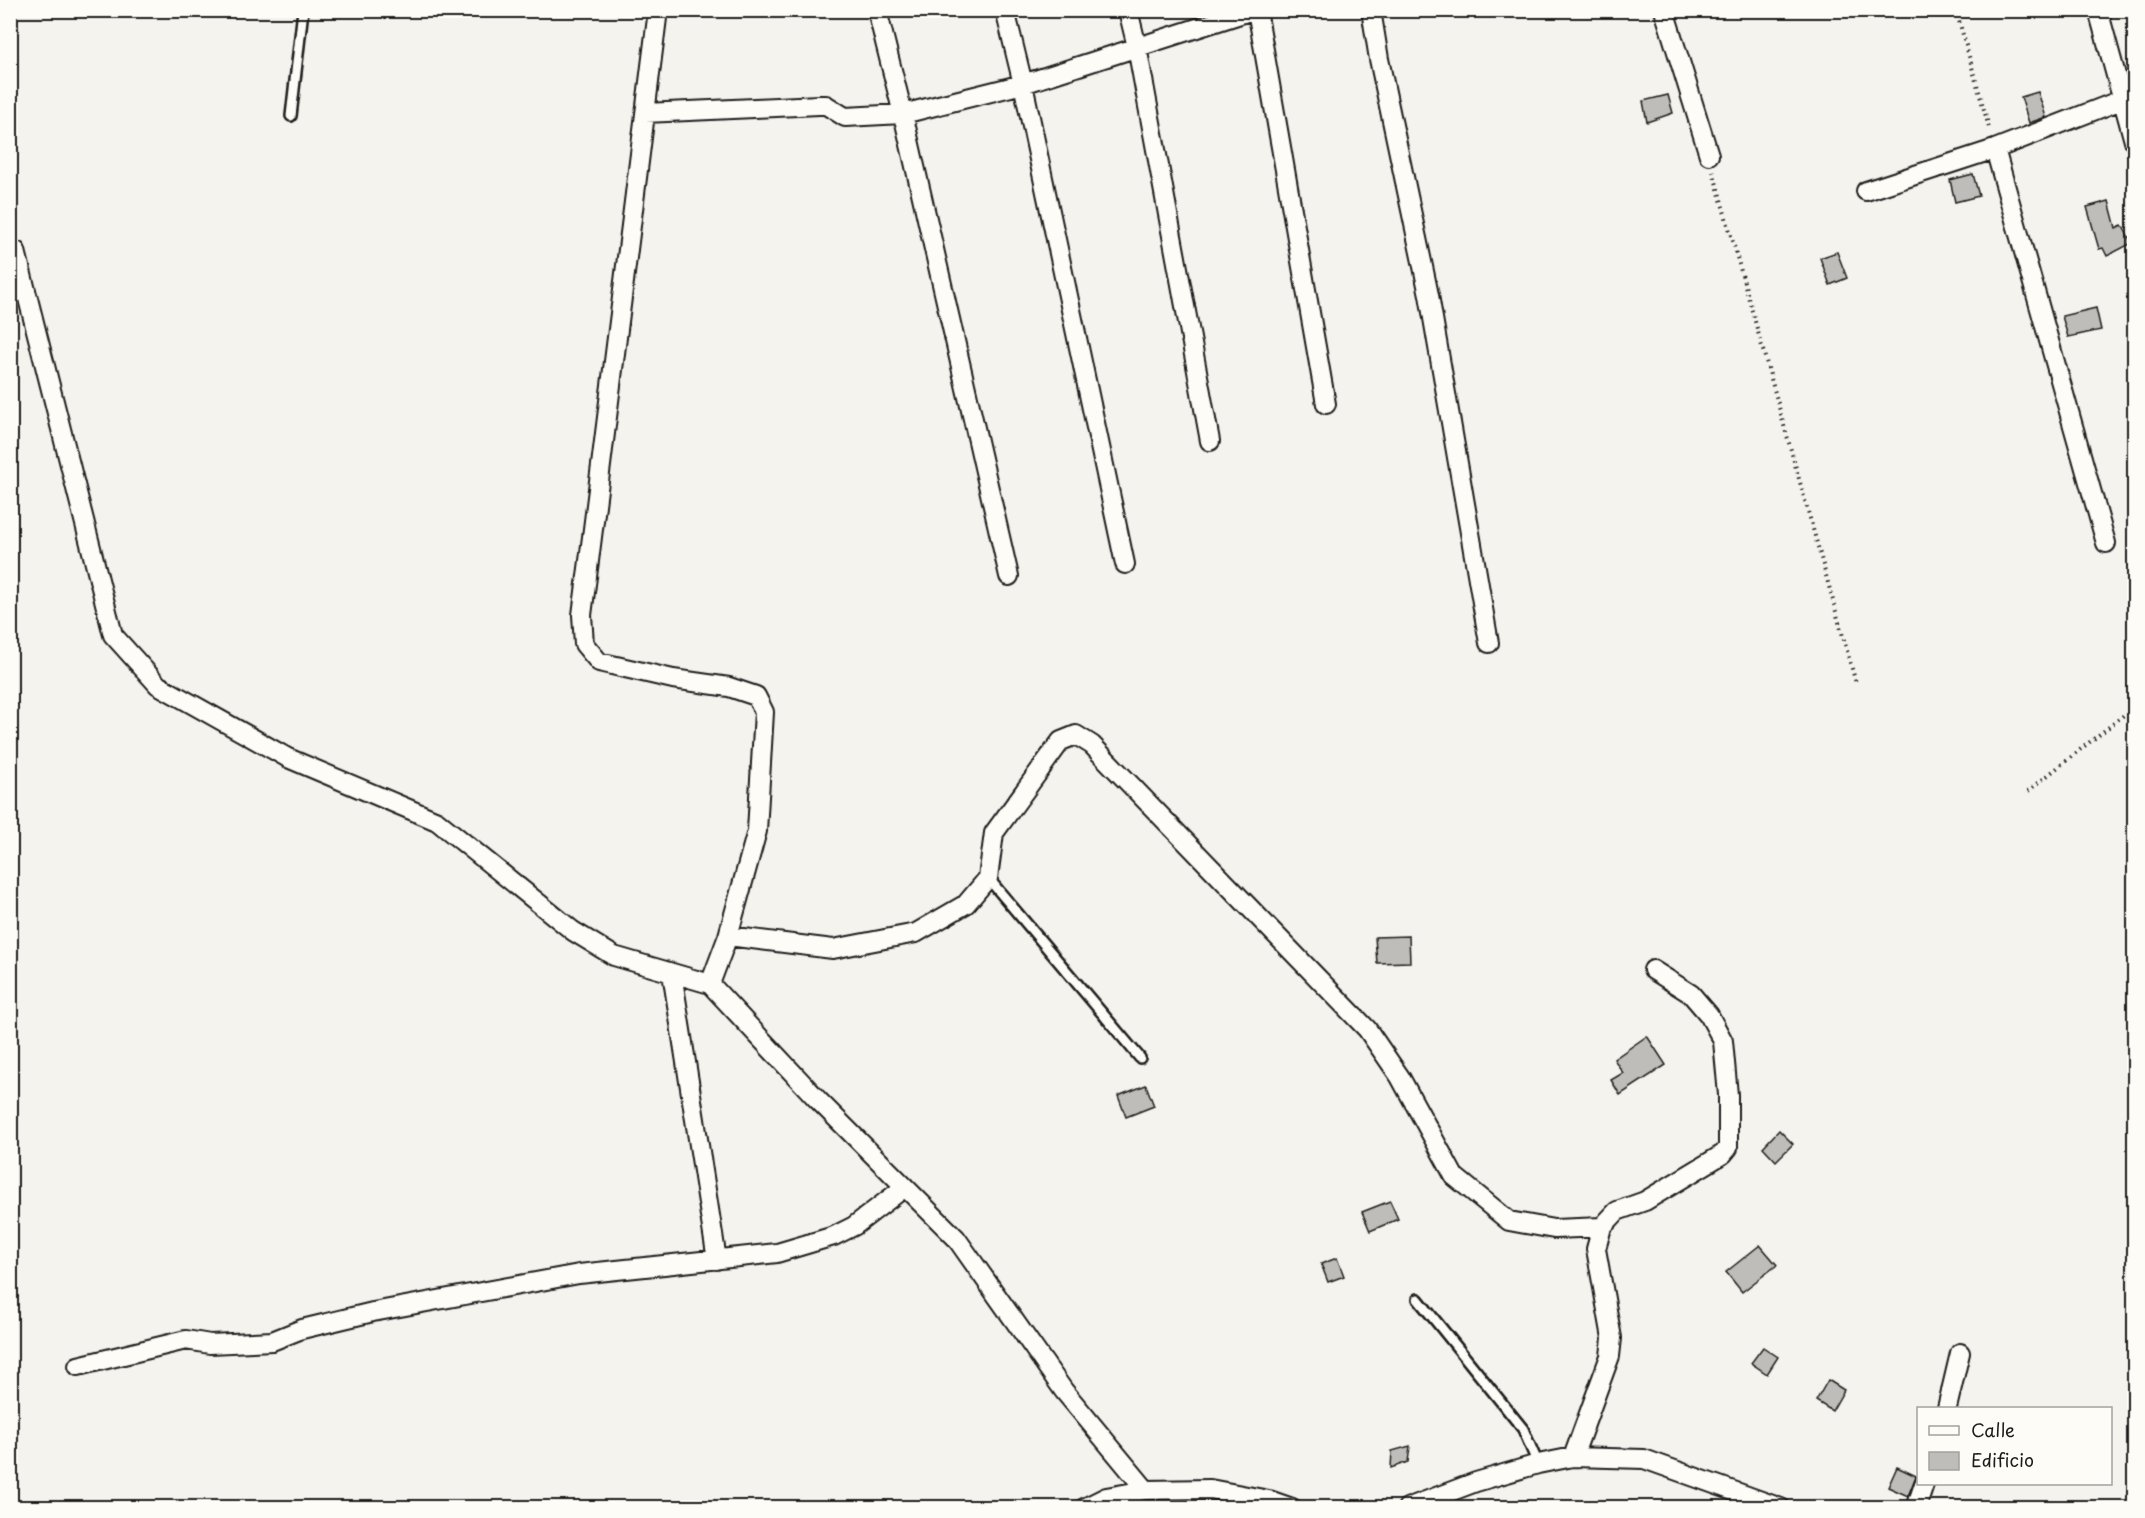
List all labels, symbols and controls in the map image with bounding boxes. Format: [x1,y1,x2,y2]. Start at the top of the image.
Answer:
legend [1917,1407,2112,1485]
text: Calle [1971,1416,2015,1443]
text: Edificio [1971,1446,2034,1473]

